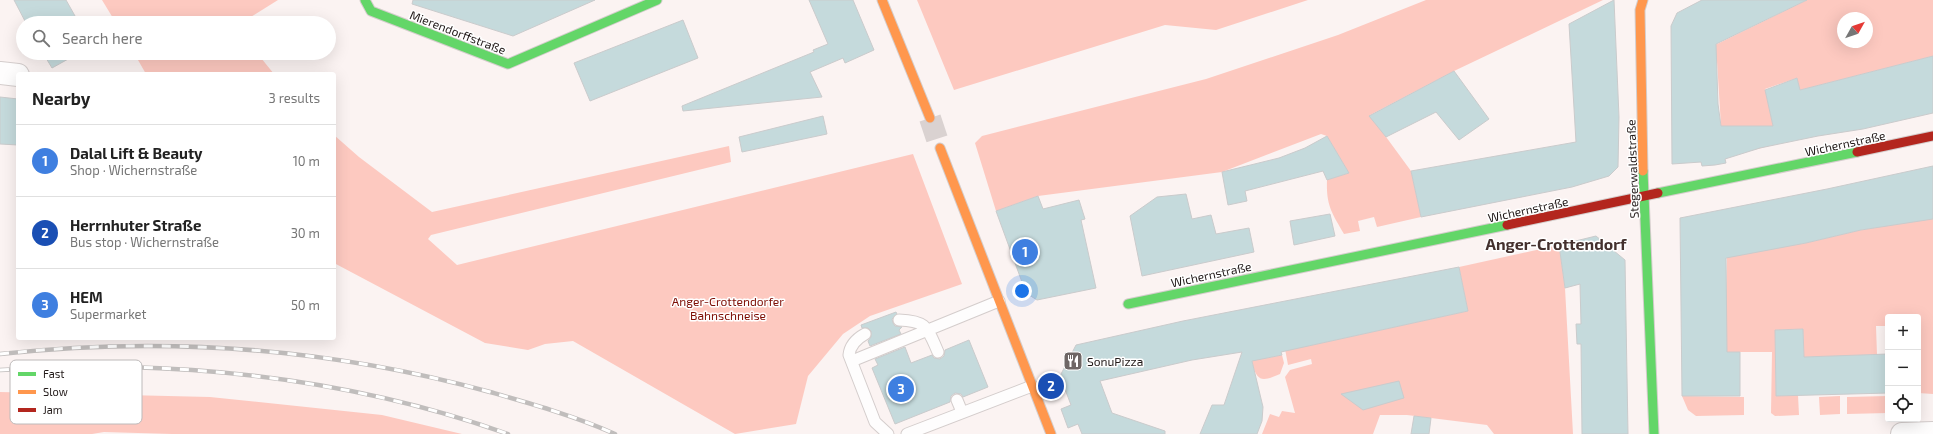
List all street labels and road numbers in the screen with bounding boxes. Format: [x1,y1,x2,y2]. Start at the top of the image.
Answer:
street label: Mierendorffstraße [408,7,508,57]
street label: Stegerwaldstraße [1623,119,1641,219]
street label: Wichernstraße [1803,128,1887,158]
street label: Wichernstraße [1486,194,1570,224]
street label: Wichernstraße [1169,259,1253,289]

